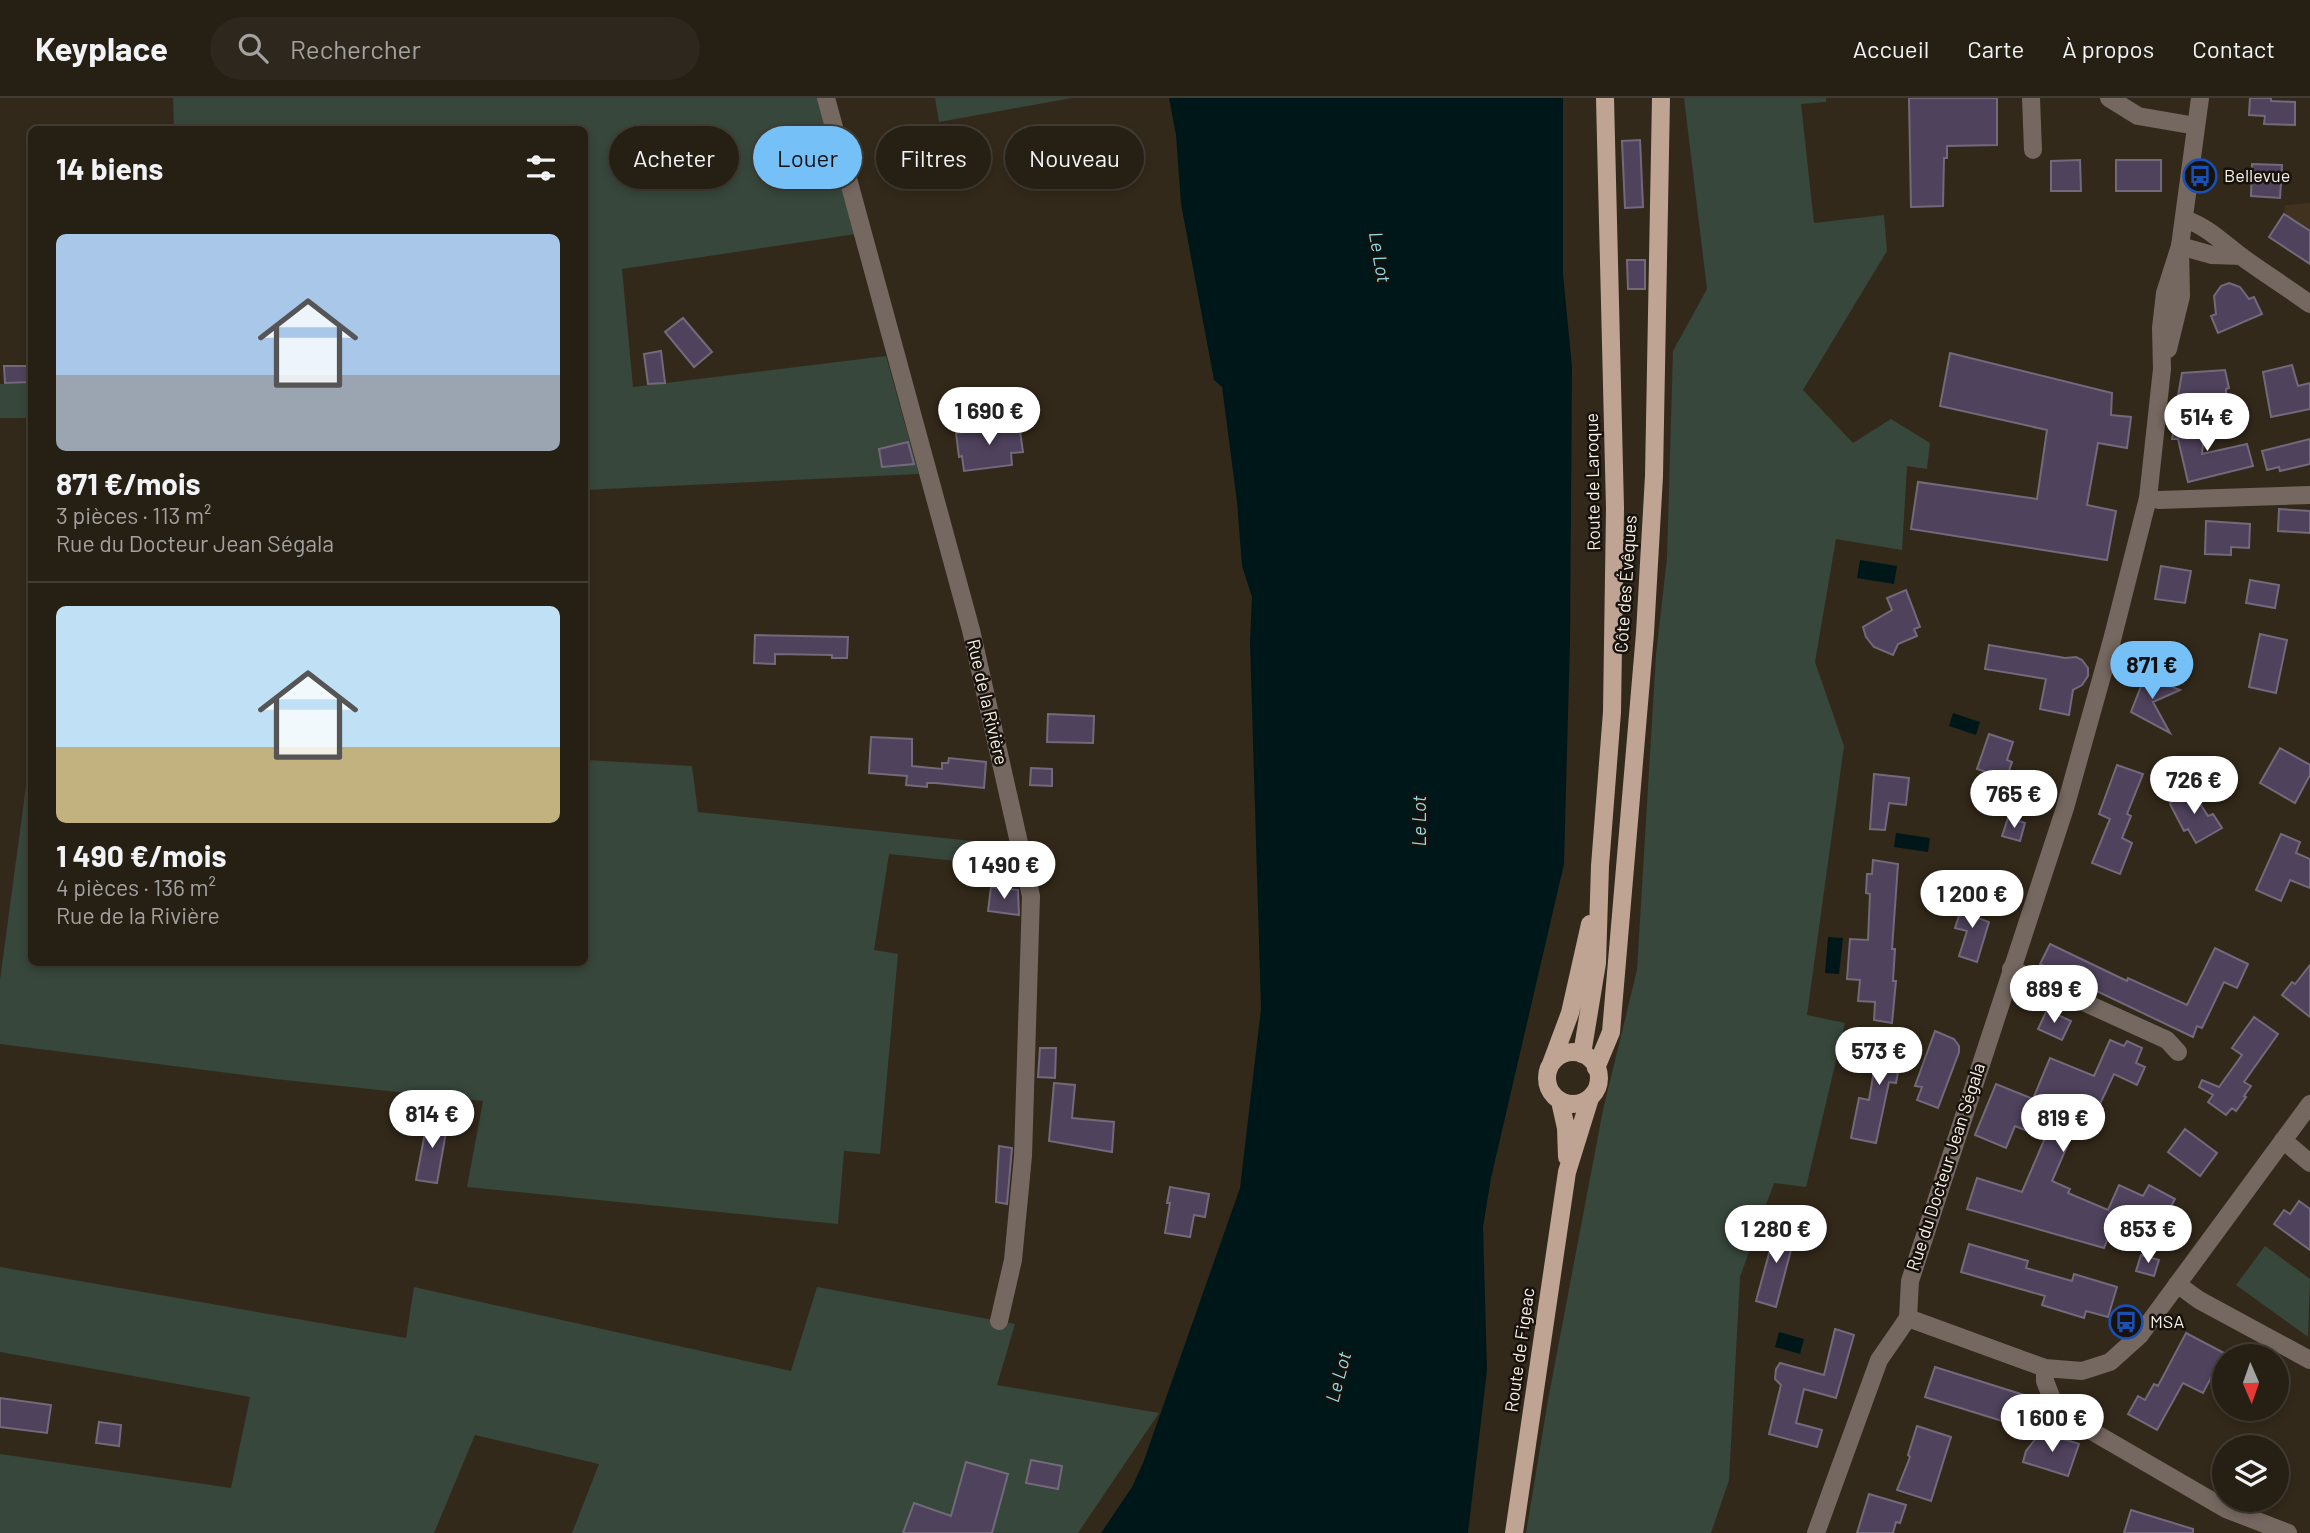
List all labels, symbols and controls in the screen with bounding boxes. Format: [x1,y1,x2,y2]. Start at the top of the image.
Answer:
search box [210,17,700,80]
text: Keyplace [35,28,168,68]
icon: search [234,29,272,67]
text: Rechercher [290,33,421,64]
text: Accueil [1853,34,1929,63]
text: Carte [1967,34,2024,63]
text: À propos [2062,34,2154,63]
text: Contact [2192,34,2275,63]
chip: Acheter [609,126,739,189]
chip: Louer [753,126,862,189]
chip: Filtres [876,126,991,189]
chip: Nouveau [1005,126,1144,189]
icon: filters [522,149,560,187]
text: 14 biens [56,150,163,186]
bus stop icon: Bellevue [2181,157,2219,195]
place label: Bellevue [2224,164,2290,186]
water label: Le Lot [1365,230,1396,284]
icon: home [245,280,371,406]
pin: 1 690 € [924,388,1054,447]
pin: 514 € [2158,394,2256,453]
text: 1 690 € [954,396,1024,424]
text: 514 € [2180,402,2234,430]
street label: Route de Laroque [1580,413,1604,551]
text: 871 €/mois [56,465,201,501]
text: 3 pièces · 113 m² [56,501,211,529]
street label: Côte des Évêques [1609,514,1641,653]
text: Rue du Docteur Jean Ségala [56,529,334,557]
street label: Rue de la Rivière [963,637,1013,767]
pin: 871 € [2103,642,2201,701]
text: 871 € [2126,650,2178,678]
icon: home [245,652,371,778]
pin: 726 € [2145,756,2243,816]
text: 726 € [2166,765,2222,793]
pin: 765 € [1965,770,2063,830]
text: 765 € [1986,779,2042,807]
water label: Le Lot [1407,795,1430,847]
text: 1 490 €/mois [56,837,227,873]
pin: 1 490 € [939,842,1069,901]
text: 1 490 € [968,850,1040,878]
pin: 1 200 € [1907,870,2037,930]
text: 4 pièces · 136 m² [56,873,216,901]
text: 1 200 € [1936,879,2008,907]
text: Rue de la Rivière [56,901,220,929]
pin: 889 € [2005,965,2103,1025]
text: 889 € [2026,974,2082,1002]
pin: 573 € [1830,1028,1928,1087]
text: 573 € [1851,1036,1907,1064]
street label: Rue du Docteur Jean Ségala [1901,1060,1989,1274]
pin: 814 € [383,1090,481,1150]
pin: 819 € [2014,1094,2112,1154]
text: 814 € [405,1099,459,1127]
text: 819 € [2037,1103,2089,1131]
pin: 1 280 € [1711,1206,1841,1265]
pin: 853 € [2099,1206,2197,1265]
text: 1 280 € [1741,1214,1811,1242]
text: 853 € [2120,1214,2176,1242]
street label: Route de Figeac [1499,1286,1539,1414]
bus stop icon: MSA [2107,1303,2145,1341]
place label: MSA [2150,1310,2184,1332]
north arrow [2212,1344,2289,1421]
map controls [2212,1344,2289,1512]
water label: Le Lot [1320,1349,1355,1405]
pin: 1 600 € [1987,1394,2117,1454]
text: 1 600 € [2017,1403,2087,1431]
button: layers [2212,1435,2289,1512]

